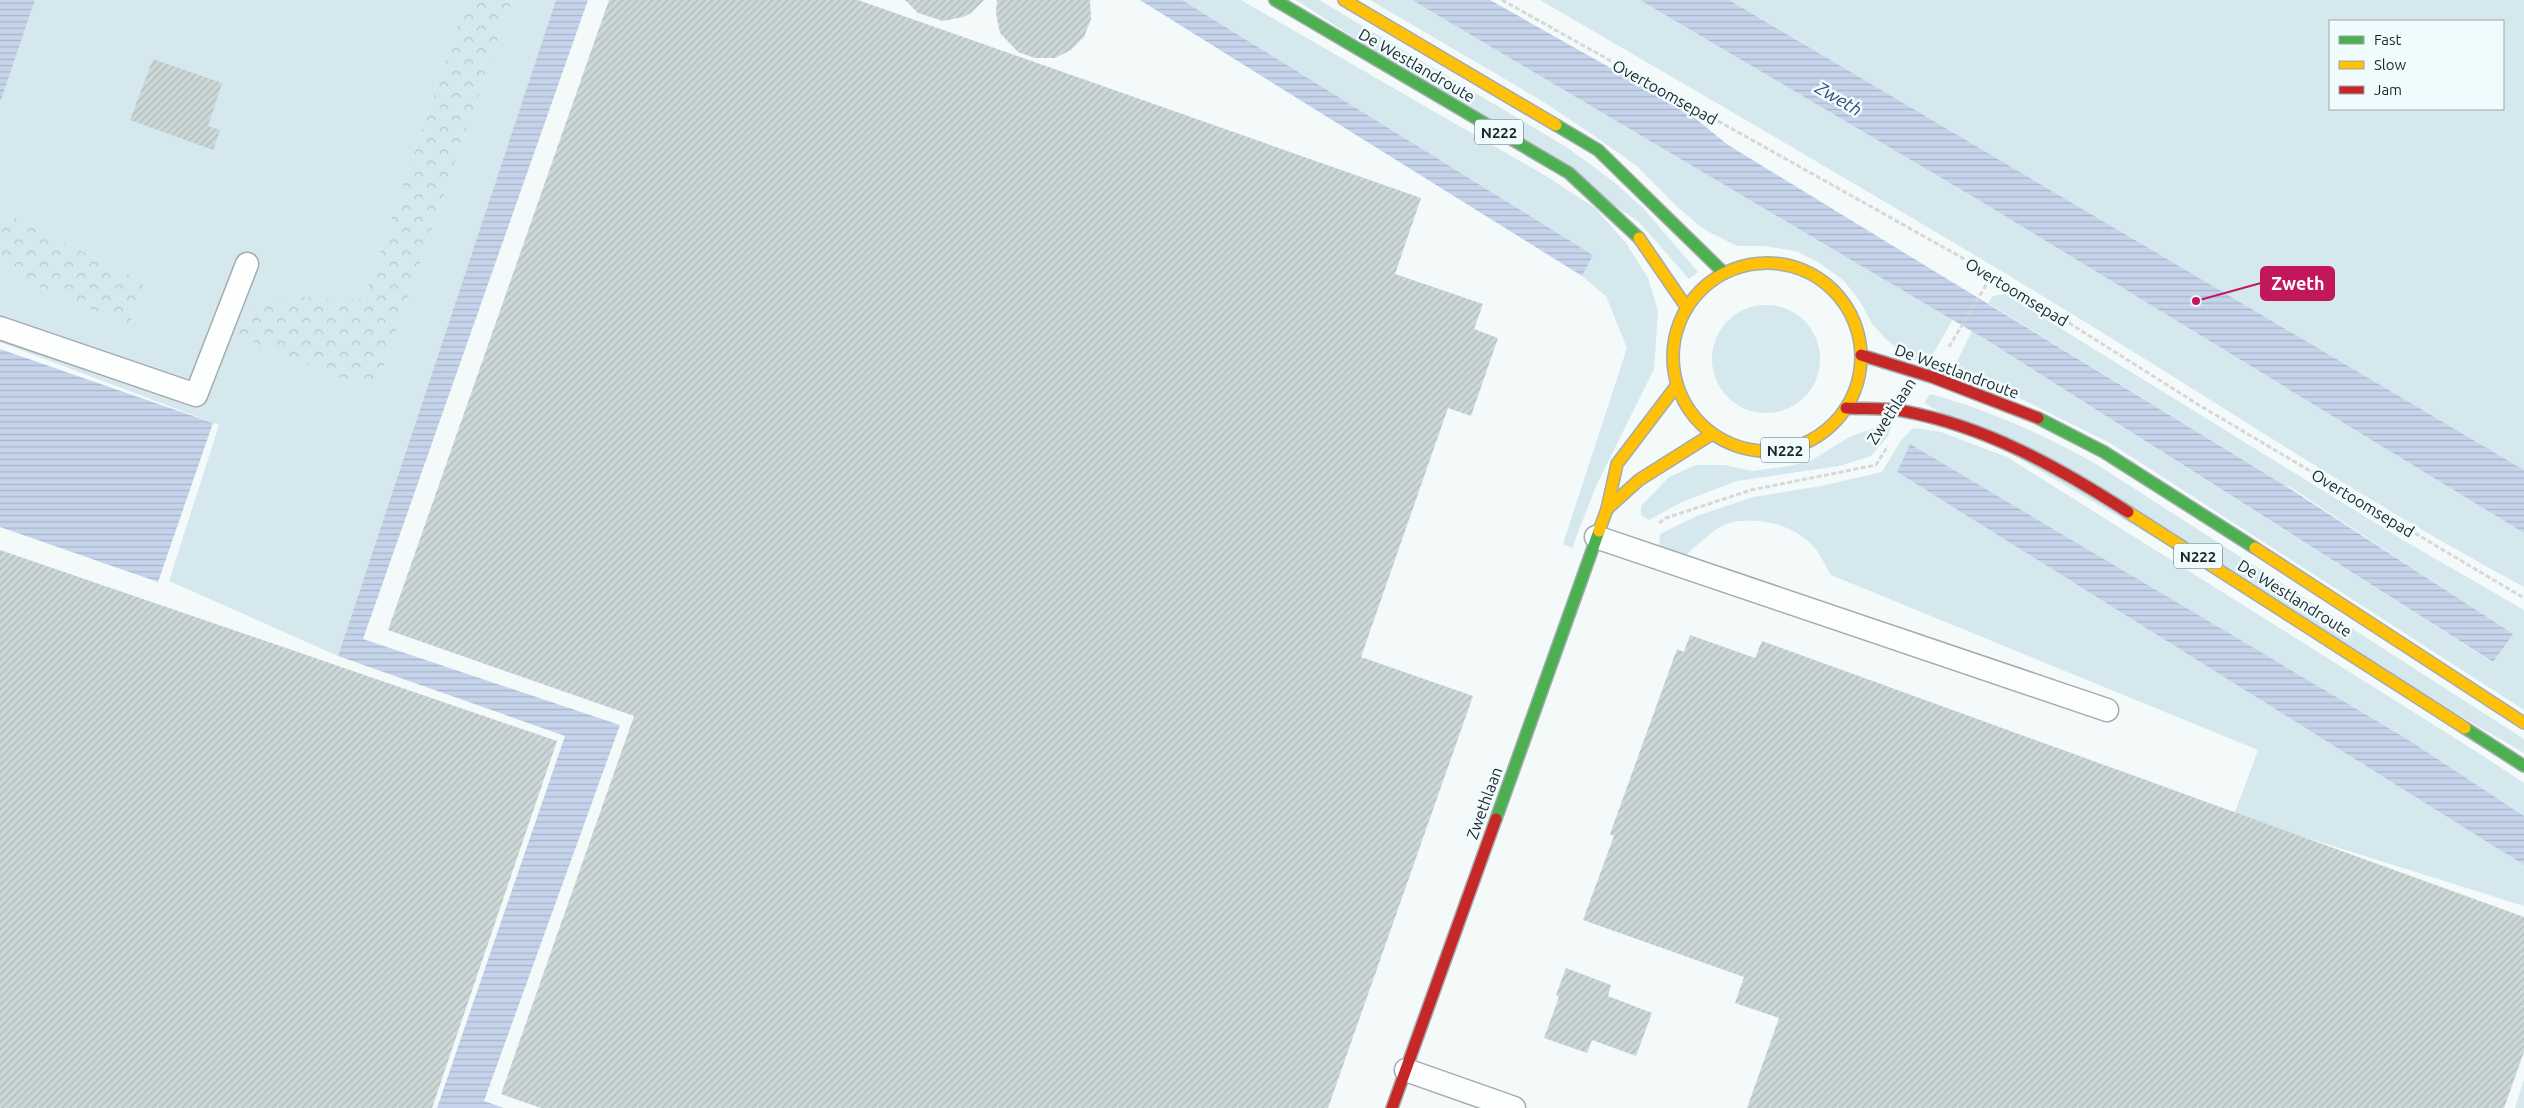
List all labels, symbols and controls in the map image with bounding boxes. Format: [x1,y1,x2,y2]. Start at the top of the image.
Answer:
legend [2329,20,2504,110]
street label: De Westlandroute [1356,24,1478,106]
text: Fast [2374,31,2402,48]
street label: Overtoomsepad [1610,56,1720,128]
text: Slow [2374,56,2407,73]
water label: Zweth [1811,76,1866,119]
text: Jam [2374,81,2402,98]
road number: N222 [1475,120,1523,144]
street label: Overtoomsepad [1962,254,2072,330]
callout: Zweth [2261,267,2334,300]
text: Zweth [2271,273,2325,293]
street label: De Westlandroute [1892,340,2022,402]
street label: Zwethlaan [1863,375,1919,447]
road number: N222 [1761,438,1809,462]
street label: Overtoomsepad [2308,465,2418,541]
road number: N222 [2174,544,2222,568]
street label: De Westlandroute [2235,556,2355,640]
street label: Zwethlaan [1463,765,1505,841]

